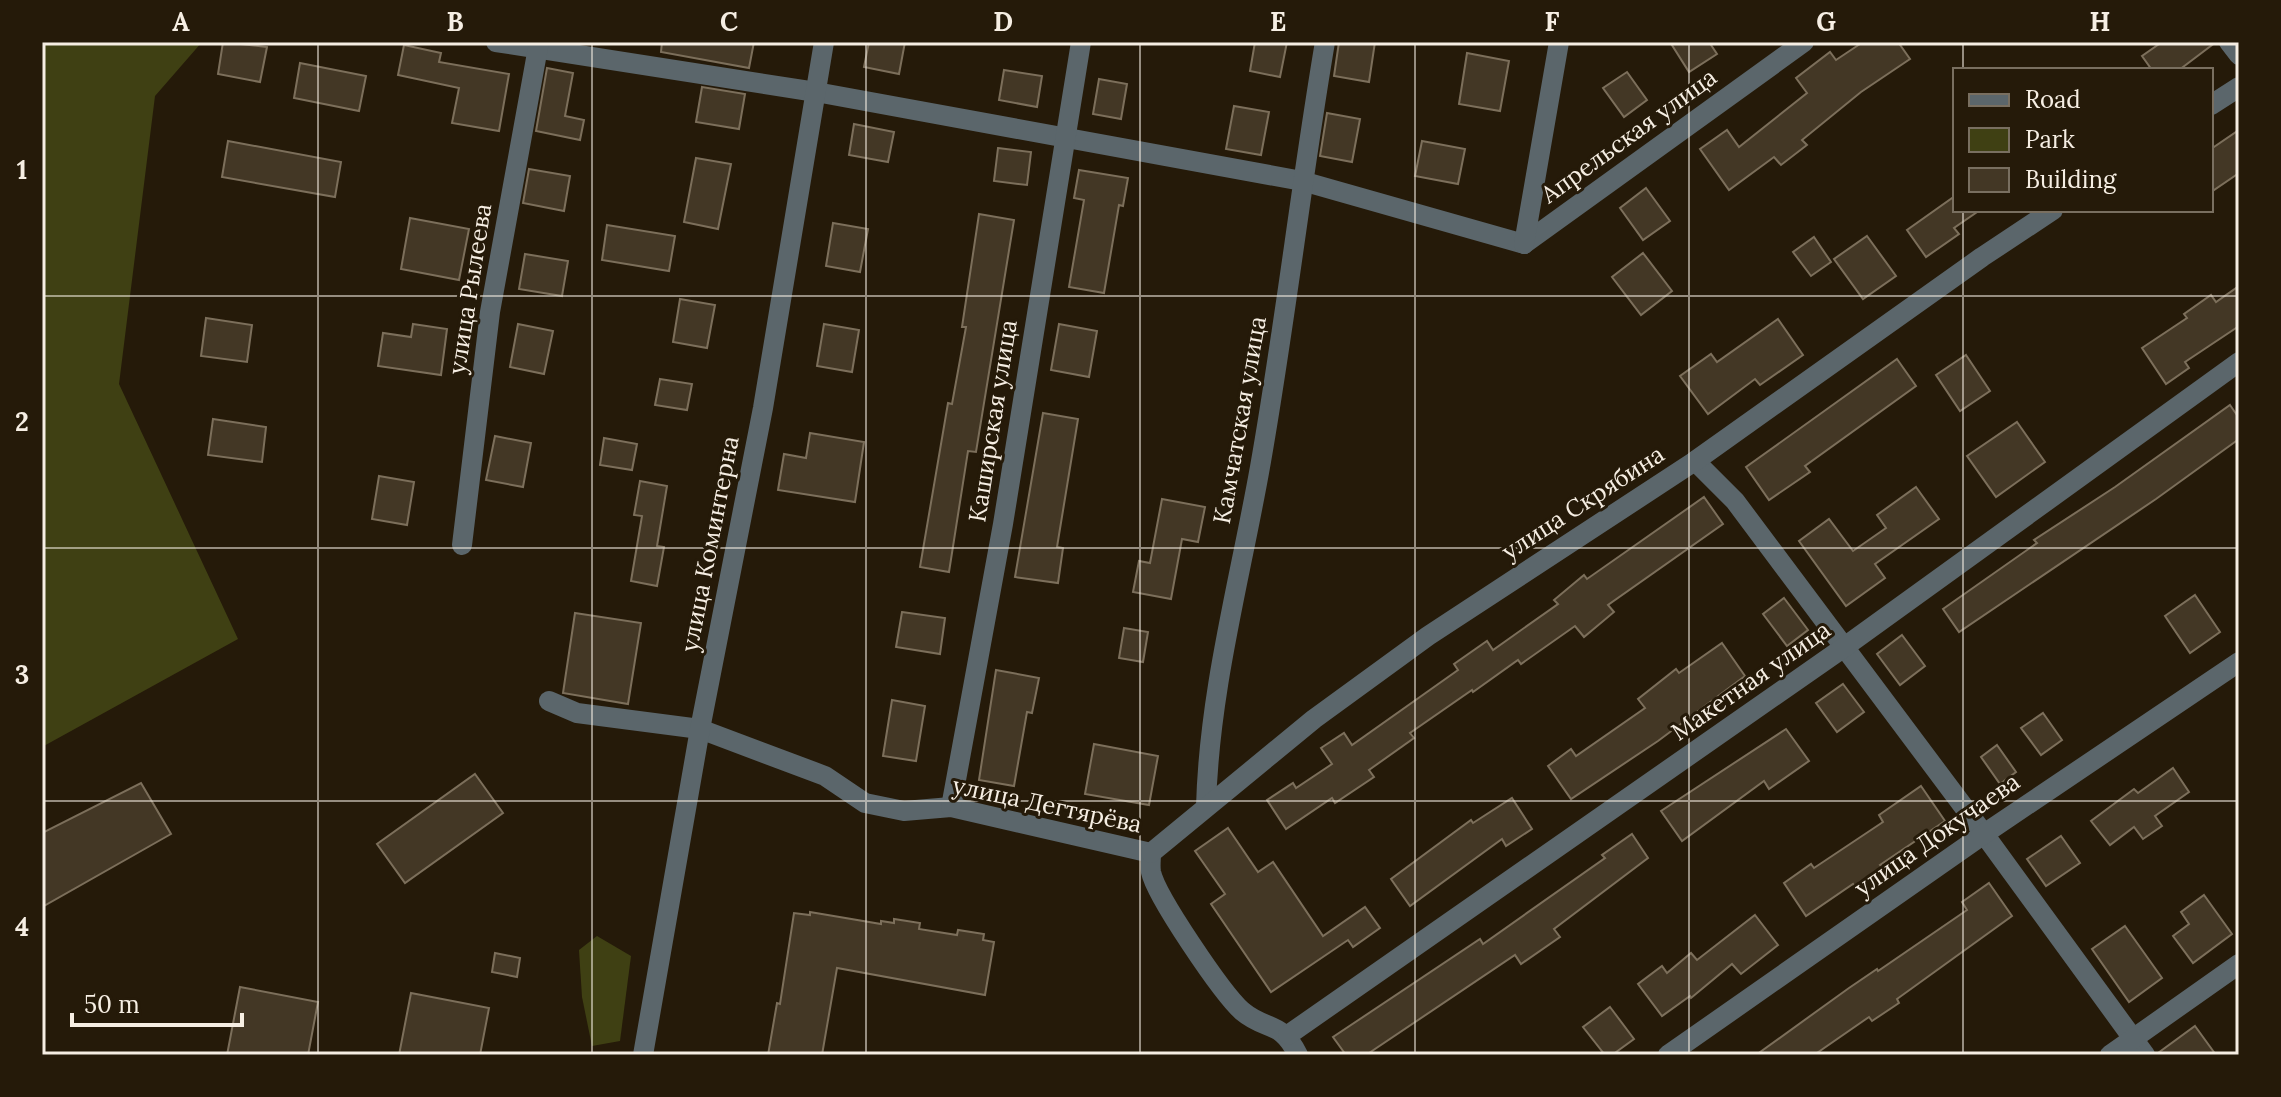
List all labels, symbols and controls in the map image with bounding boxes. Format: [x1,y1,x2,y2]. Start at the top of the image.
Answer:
text: A [172,5,190,38]
text: B [446,5,464,38]
text: C [720,5,738,38]
text: D [993,5,1013,38]
text: E [1270,5,1286,38]
text: F [1545,5,1560,38]
text: G [1816,5,1836,38]
text: H [2090,5,2110,38]
street label: Апрельская улица [1534,61,1723,210]
legend [1953,68,2213,212]
text: Road [2025,84,2081,115]
text: Park [2025,124,2075,155]
text: 1 [17,153,27,186]
text: Building [2025,164,2117,195]
street label: улица Рылеева [441,201,498,377]
street label: Камчатская улица [1206,314,1273,526]
street label: Каширская улица [961,317,1024,524]
text: 2 [15,405,29,438]
street label: улица Коминтерна [673,433,746,655]
street label: улица Скрябина [1496,438,1670,567]
street label: Макетная улица [1665,614,1836,747]
text: 3 [15,658,29,691]
street label: улица Докучаева [1848,766,2026,903]
street label: улица Дегтярёва [950,769,1145,840]
text: 4 [15,910,29,943]
scale bar [72,977,242,1027]
text: 50 m [84,989,140,1020]

